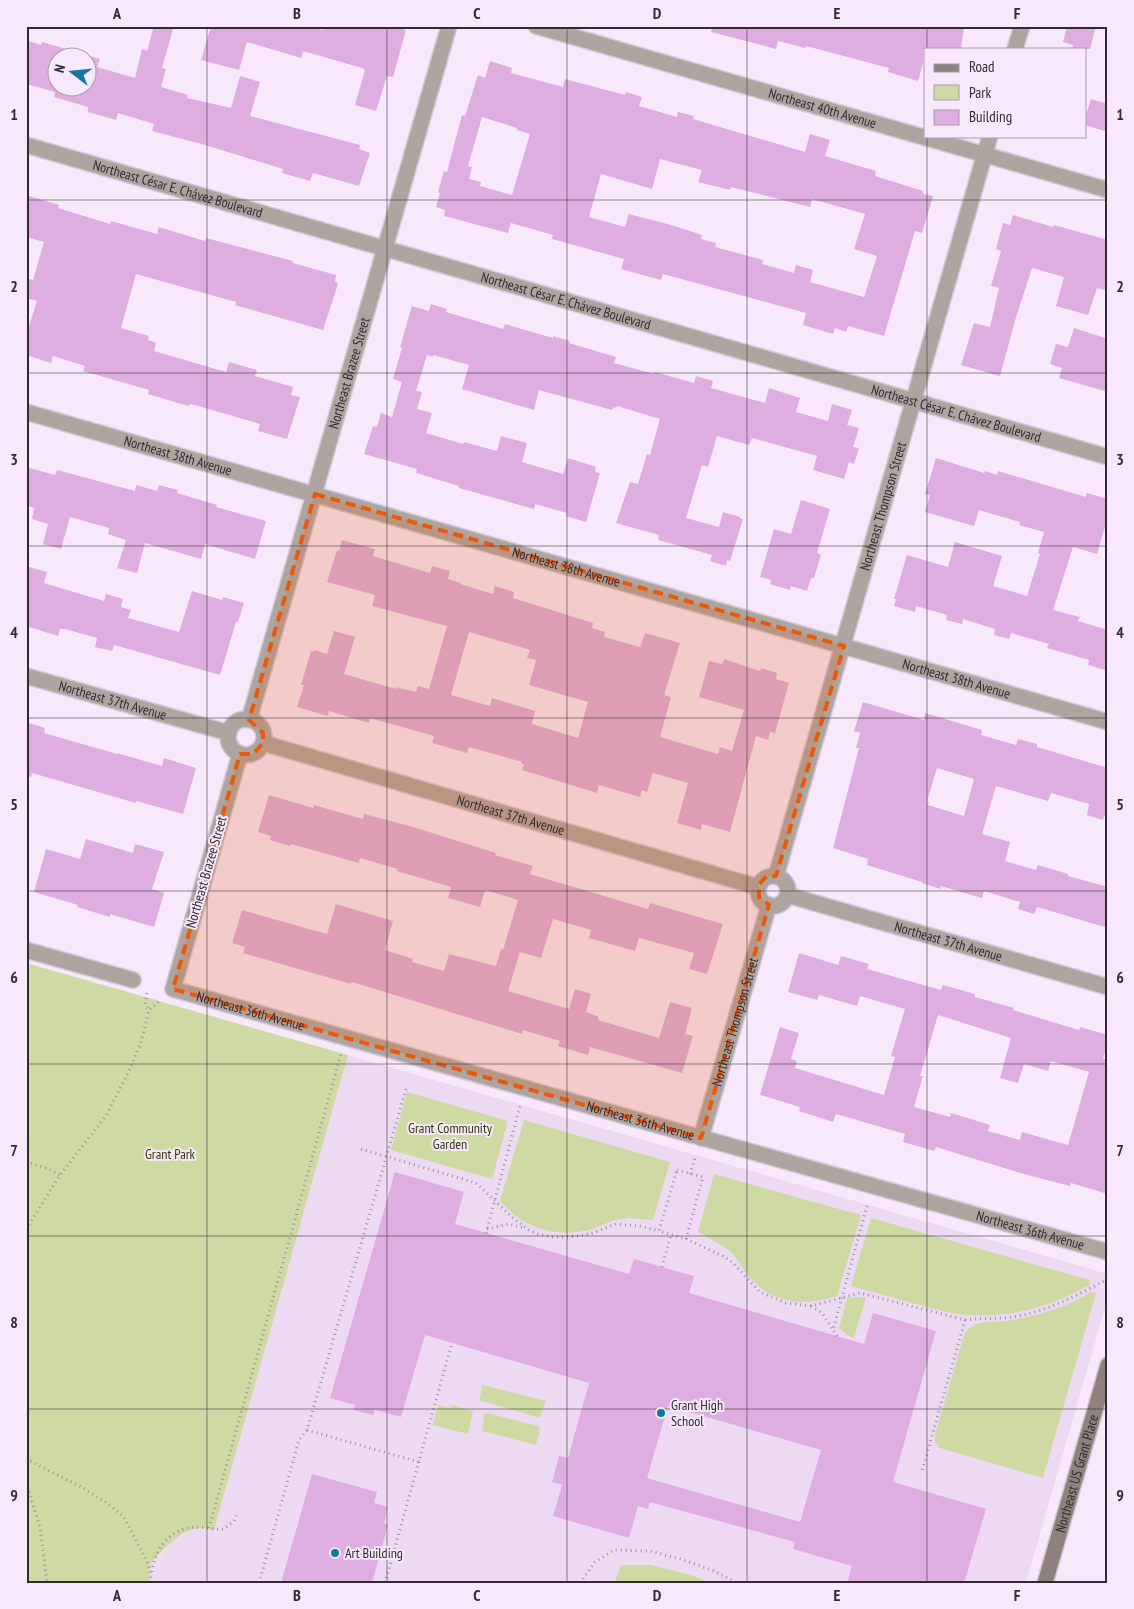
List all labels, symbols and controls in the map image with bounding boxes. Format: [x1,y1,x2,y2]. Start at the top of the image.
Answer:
text: A [112,3,122,23]
text: B [293,3,301,23]
text: C [473,3,481,23]
text: D [653,3,662,23]
text: E [834,3,841,23]
text: F [1014,3,1021,23]
north arrow [48,48,98,98]
legend [924,48,1086,138]
text: Road [969,57,995,76]
text: N [50,62,69,75]
text: Park [969,83,991,102]
street label: Northeast 40th Avenue [766,84,879,132]
text: 1 [10,104,18,124]
text: 1 [1116,104,1124,124]
text: Building [969,107,1012,126]
street label: Northeast César E. Chávez Boulevard [91,156,265,222]
street label: Northeast César E. Chávez Boulevard [479,268,653,334]
text: 2 [10,276,18,296]
text: 2 [1116,276,1124,296]
street label: Northeast Brazee Street [324,315,374,431]
street label: Northeast César E. Chávez Boulevard [869,380,1043,446]
street label: Northeast 38th Avenue [122,432,234,480]
street label: Northeast Thompson Street [856,440,910,573]
text: 3 [10,449,18,469]
text: 3 [1116,449,1124,469]
street label: Northeast 38th Avenue [510,543,623,591]
text: 4 [10,622,18,642]
text: 4 [1116,622,1124,642]
street label: Northeast 38th Avenue [900,655,1013,703]
street label: Northeast 37th Avenue [57,677,169,724]
street label: Northeast 37th Avenue [455,791,567,839]
text: 5 [10,794,18,814]
text: 5 [1116,794,1124,814]
street label: Northeast Brazee Street [181,814,231,930]
street label: Northeast 37th Avenue [892,917,1005,965]
street label: Northeast Thompson Street [708,955,762,1088]
text: 6 [10,967,18,987]
text: 6 [1116,967,1124,987]
street label: Northeast 36th Avenue [195,987,307,1035]
street label: Northeast 36th Avenue [584,1097,697,1144]
park label: Grant Community Garden [408,1119,493,1153]
text: 7 [10,1140,18,1160]
text: 7 [1116,1140,1124,1160]
park label: Grant Park [145,1145,196,1163]
street label: Northeast 36th Avenue [974,1206,1087,1254]
text: 8 [10,1312,18,1332]
text: 8 [1116,1312,1124,1332]
place label: Grant High School [671,1396,723,1430]
marker: Grant High School [655,1407,667,1419]
street label: Northeast US Grant Place [1051,1412,1102,1535]
text: 9 [10,1485,18,1505]
text: 9 [1116,1485,1124,1505]
place label: Art Building [345,1544,403,1562]
marker: Art Building [329,1547,341,1559]
text: A [112,1585,122,1605]
text: B [293,1585,301,1605]
text: C [473,1585,481,1605]
text: D [653,1585,662,1605]
text: E [834,1585,841,1605]
text: F [1014,1585,1021,1605]

